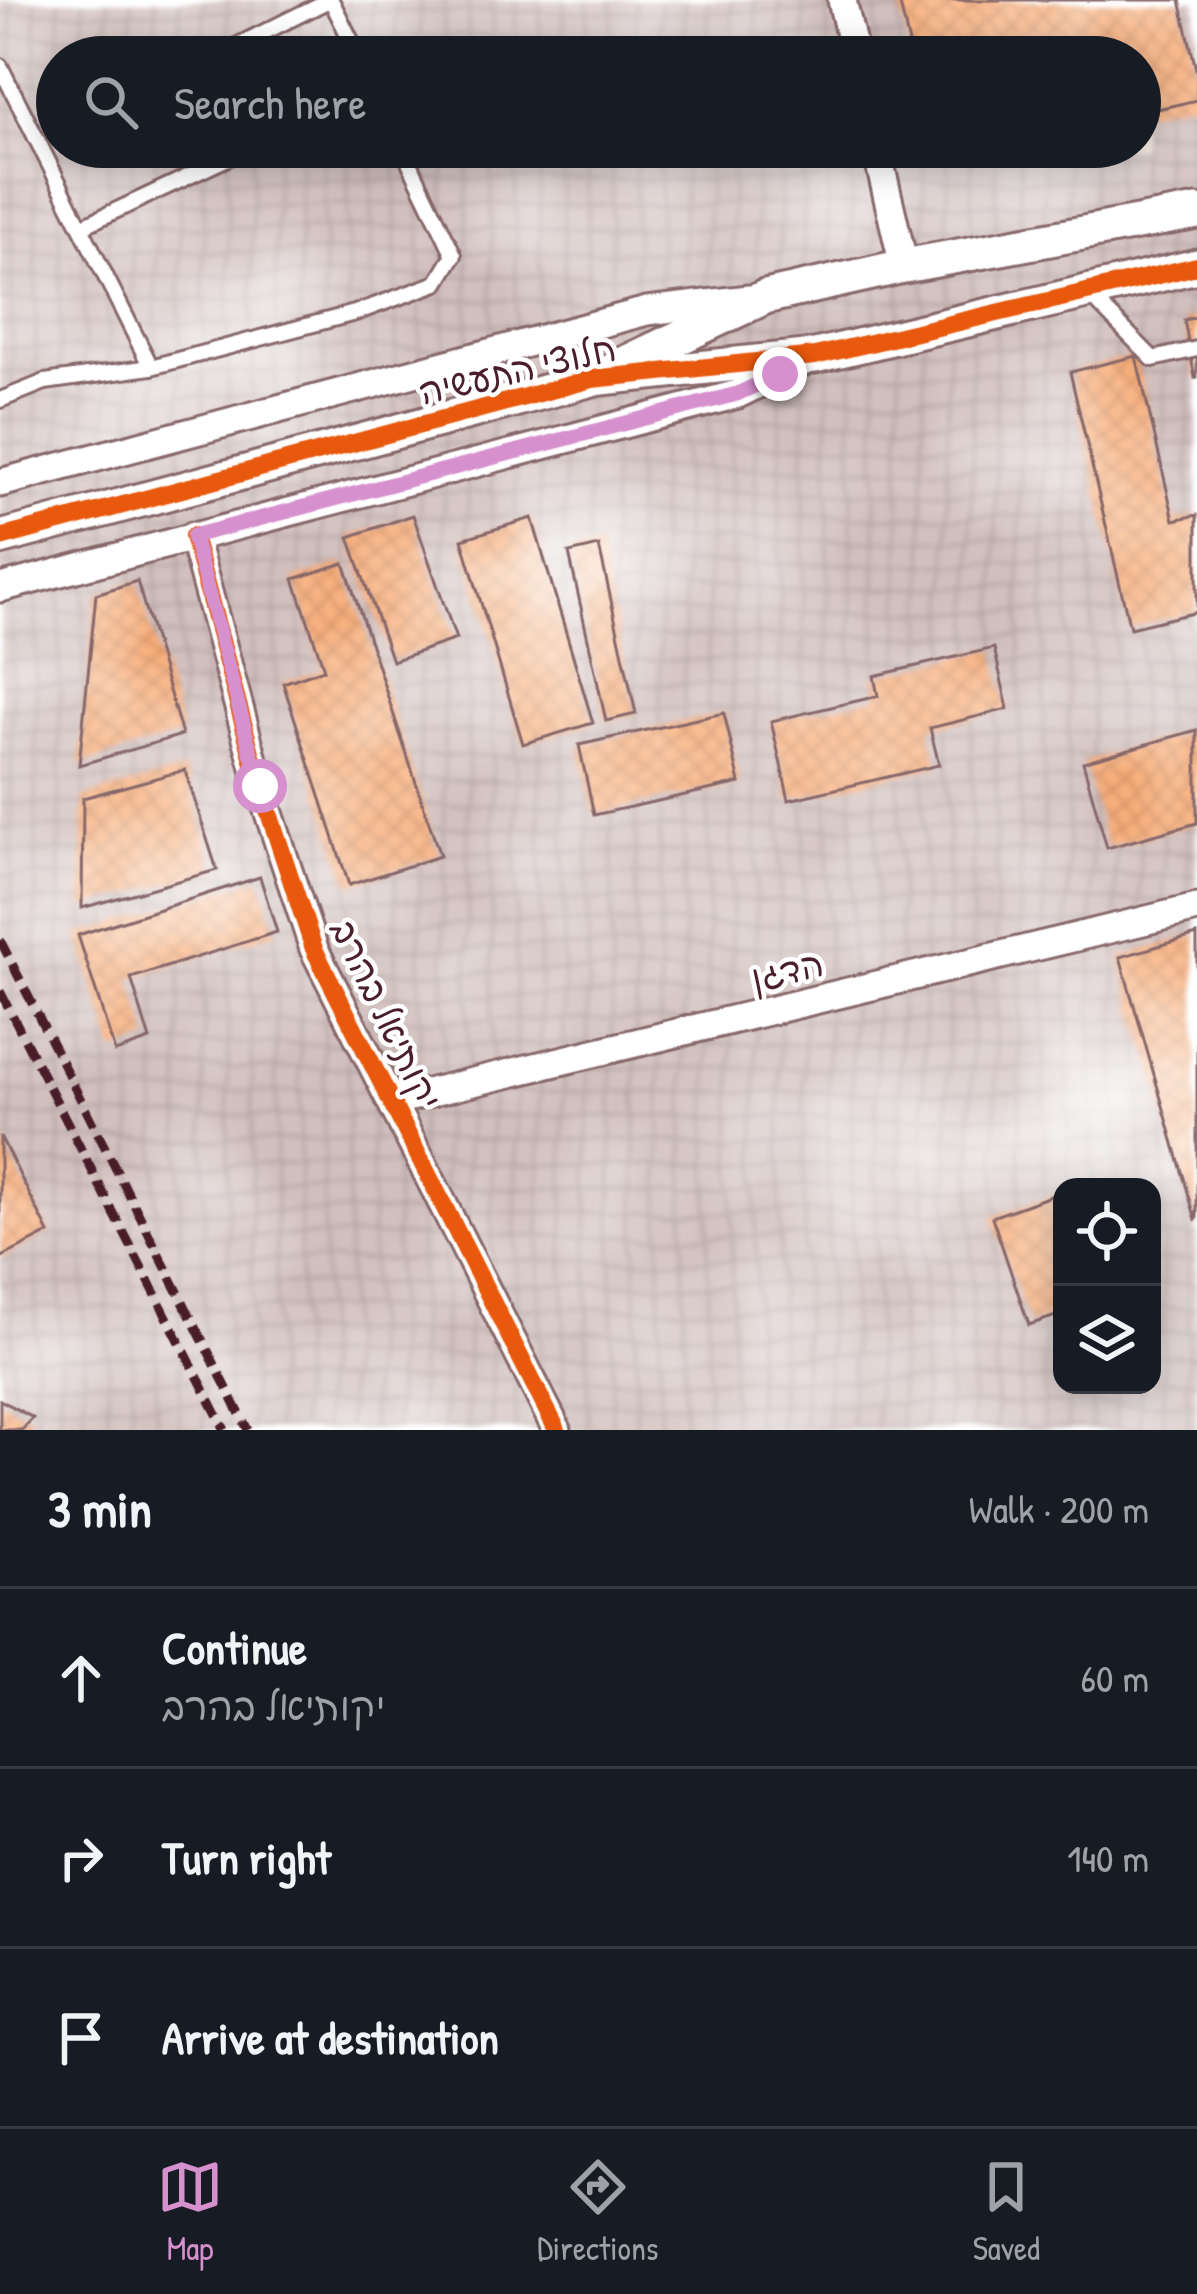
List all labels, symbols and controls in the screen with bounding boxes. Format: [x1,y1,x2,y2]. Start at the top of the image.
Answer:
search box [36,36,1161,168]
icon: search [78,69,144,135]
text: Search here [174,72,366,133]
street label: חלוצי התעשיה [414,323,620,415]
route end [753,347,807,401]
route start [233,759,287,813]
street label: יקותיאל בהרב [320,911,454,1117]
street label: הדגן [746,938,828,1002]
map controls [1053,1178,1161,1394]
button: locate [1053,1178,1161,1286]
button: layers [1053,1286,1161,1394]
text: 3 min [48,1474,152,1543]
text: Walk · 200 m [969,1482,1149,1535]
text: Continue [162,1617,307,1678]
icon: ahead [48,1645,114,1711]
text: 60 m [1080,1651,1149,1704]
text: יקותיאל בהרב [162,1679,385,1732]
icon: right [48,1825,114,1891]
text: Turn right [162,1827,331,1888]
text: 140 m [1067,1831,1149,1884]
icon: arrive [48,2005,114,2071]
text: Arrive at destination [162,2007,499,2068]
tab: Map [157,2154,223,2270]
tab: Directions [537,2154,659,2270]
tab: Saved [973,2154,1040,2270]

